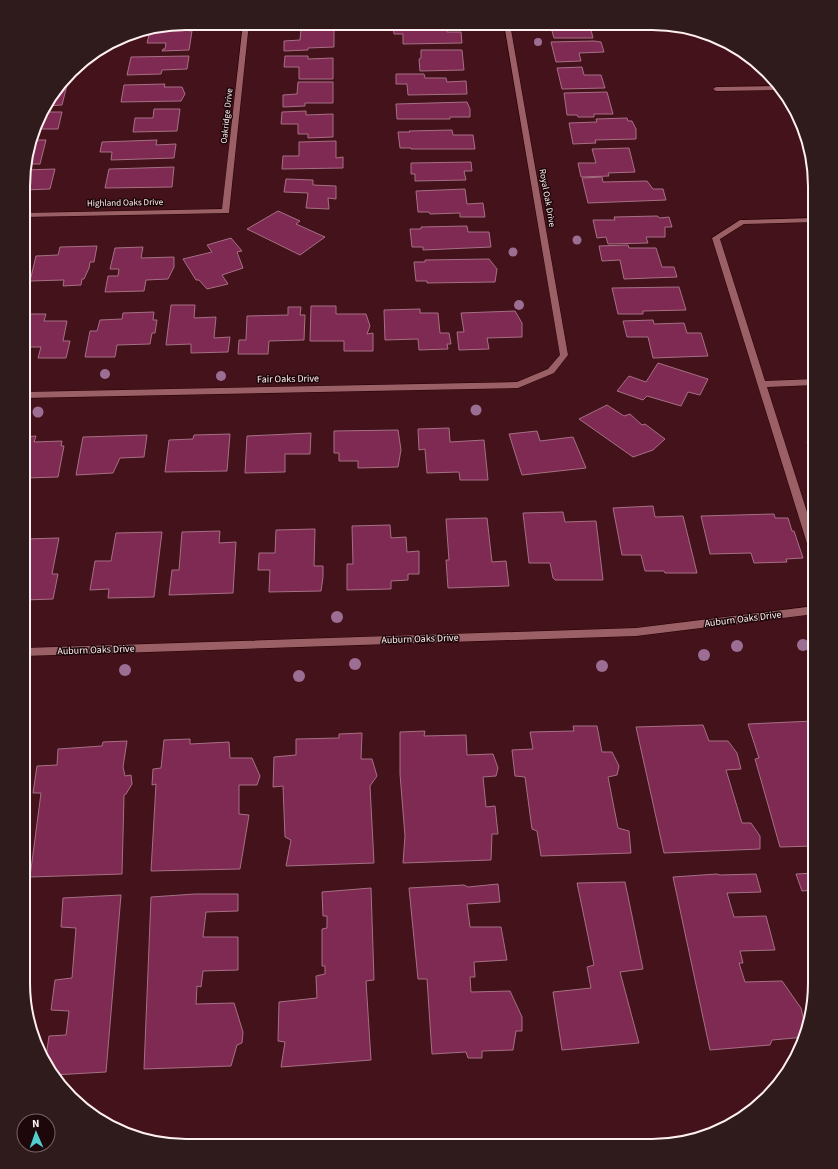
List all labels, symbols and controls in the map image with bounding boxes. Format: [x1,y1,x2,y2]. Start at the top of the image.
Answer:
street label: Oakridge Drive [218,87,236,144]
street label: Royal Oak Drive [535,168,559,229]
street label: Highland Oaks Drive [87,196,164,210]
street label: Fair Oaks Drive [257,371,319,387]
street label: Auburn Oaks Drive [704,607,782,631]
street label: Auburn Oaks Drive [381,631,459,647]
street label: Auburn Oaks Drive [57,642,135,658]
north arrow [16,1113,56,1153]
text: N [32,1116,40,1131]

